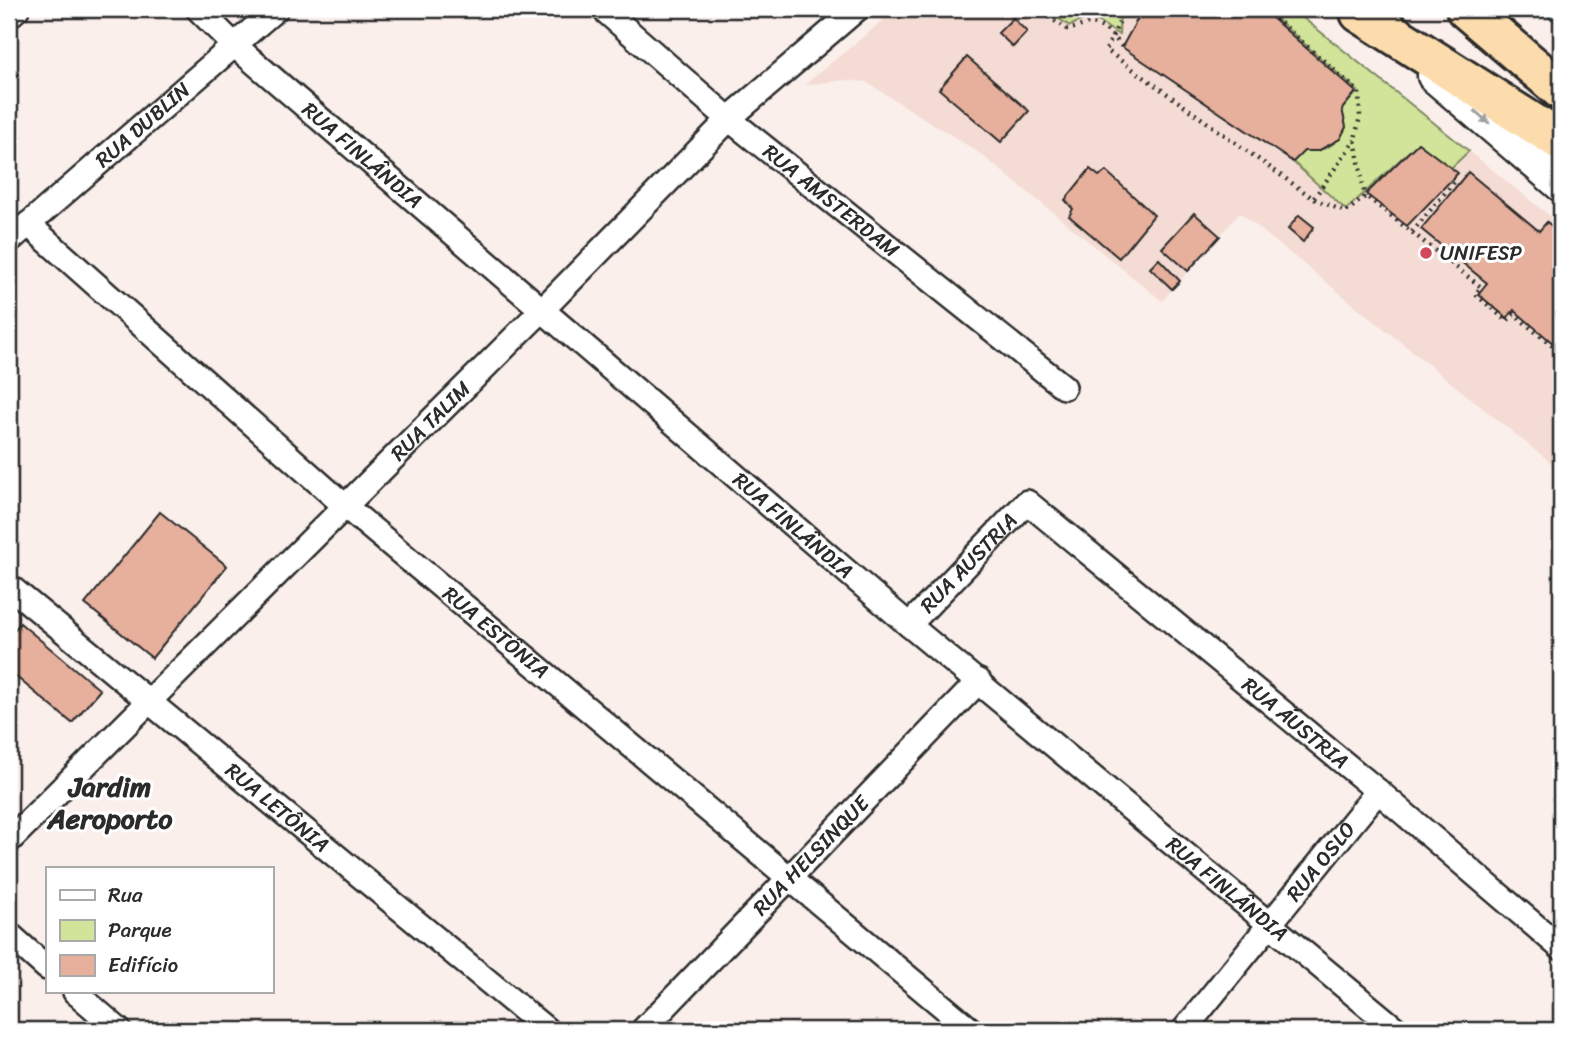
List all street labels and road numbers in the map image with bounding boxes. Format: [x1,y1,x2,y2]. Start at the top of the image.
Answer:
street label: RUA DUBLIN [86,72,199,178]
street label: RUA FINLÂNDIA [293,92,432,219]
street label: RUA AMSTERDAM [754,134,908,268]
street label: RUA TALIM [381,372,480,471]
street label: RUA FINLÂNDIA [724,462,862,589]
street label: RUA AUSTRIA [910,503,1027,623]
street label: RUA ESTÔNIA [434,576,558,689]
street label: RUA ÁUSTRIA [1233,667,1358,779]
street label: RUA LETÔNIA [216,753,338,862]
street label: RUA HELSINQUE [743,785,880,925]
street label: RUA OSLO [1276,813,1365,910]
street label: RUA FINLÂNDIA [1157,826,1297,951]

